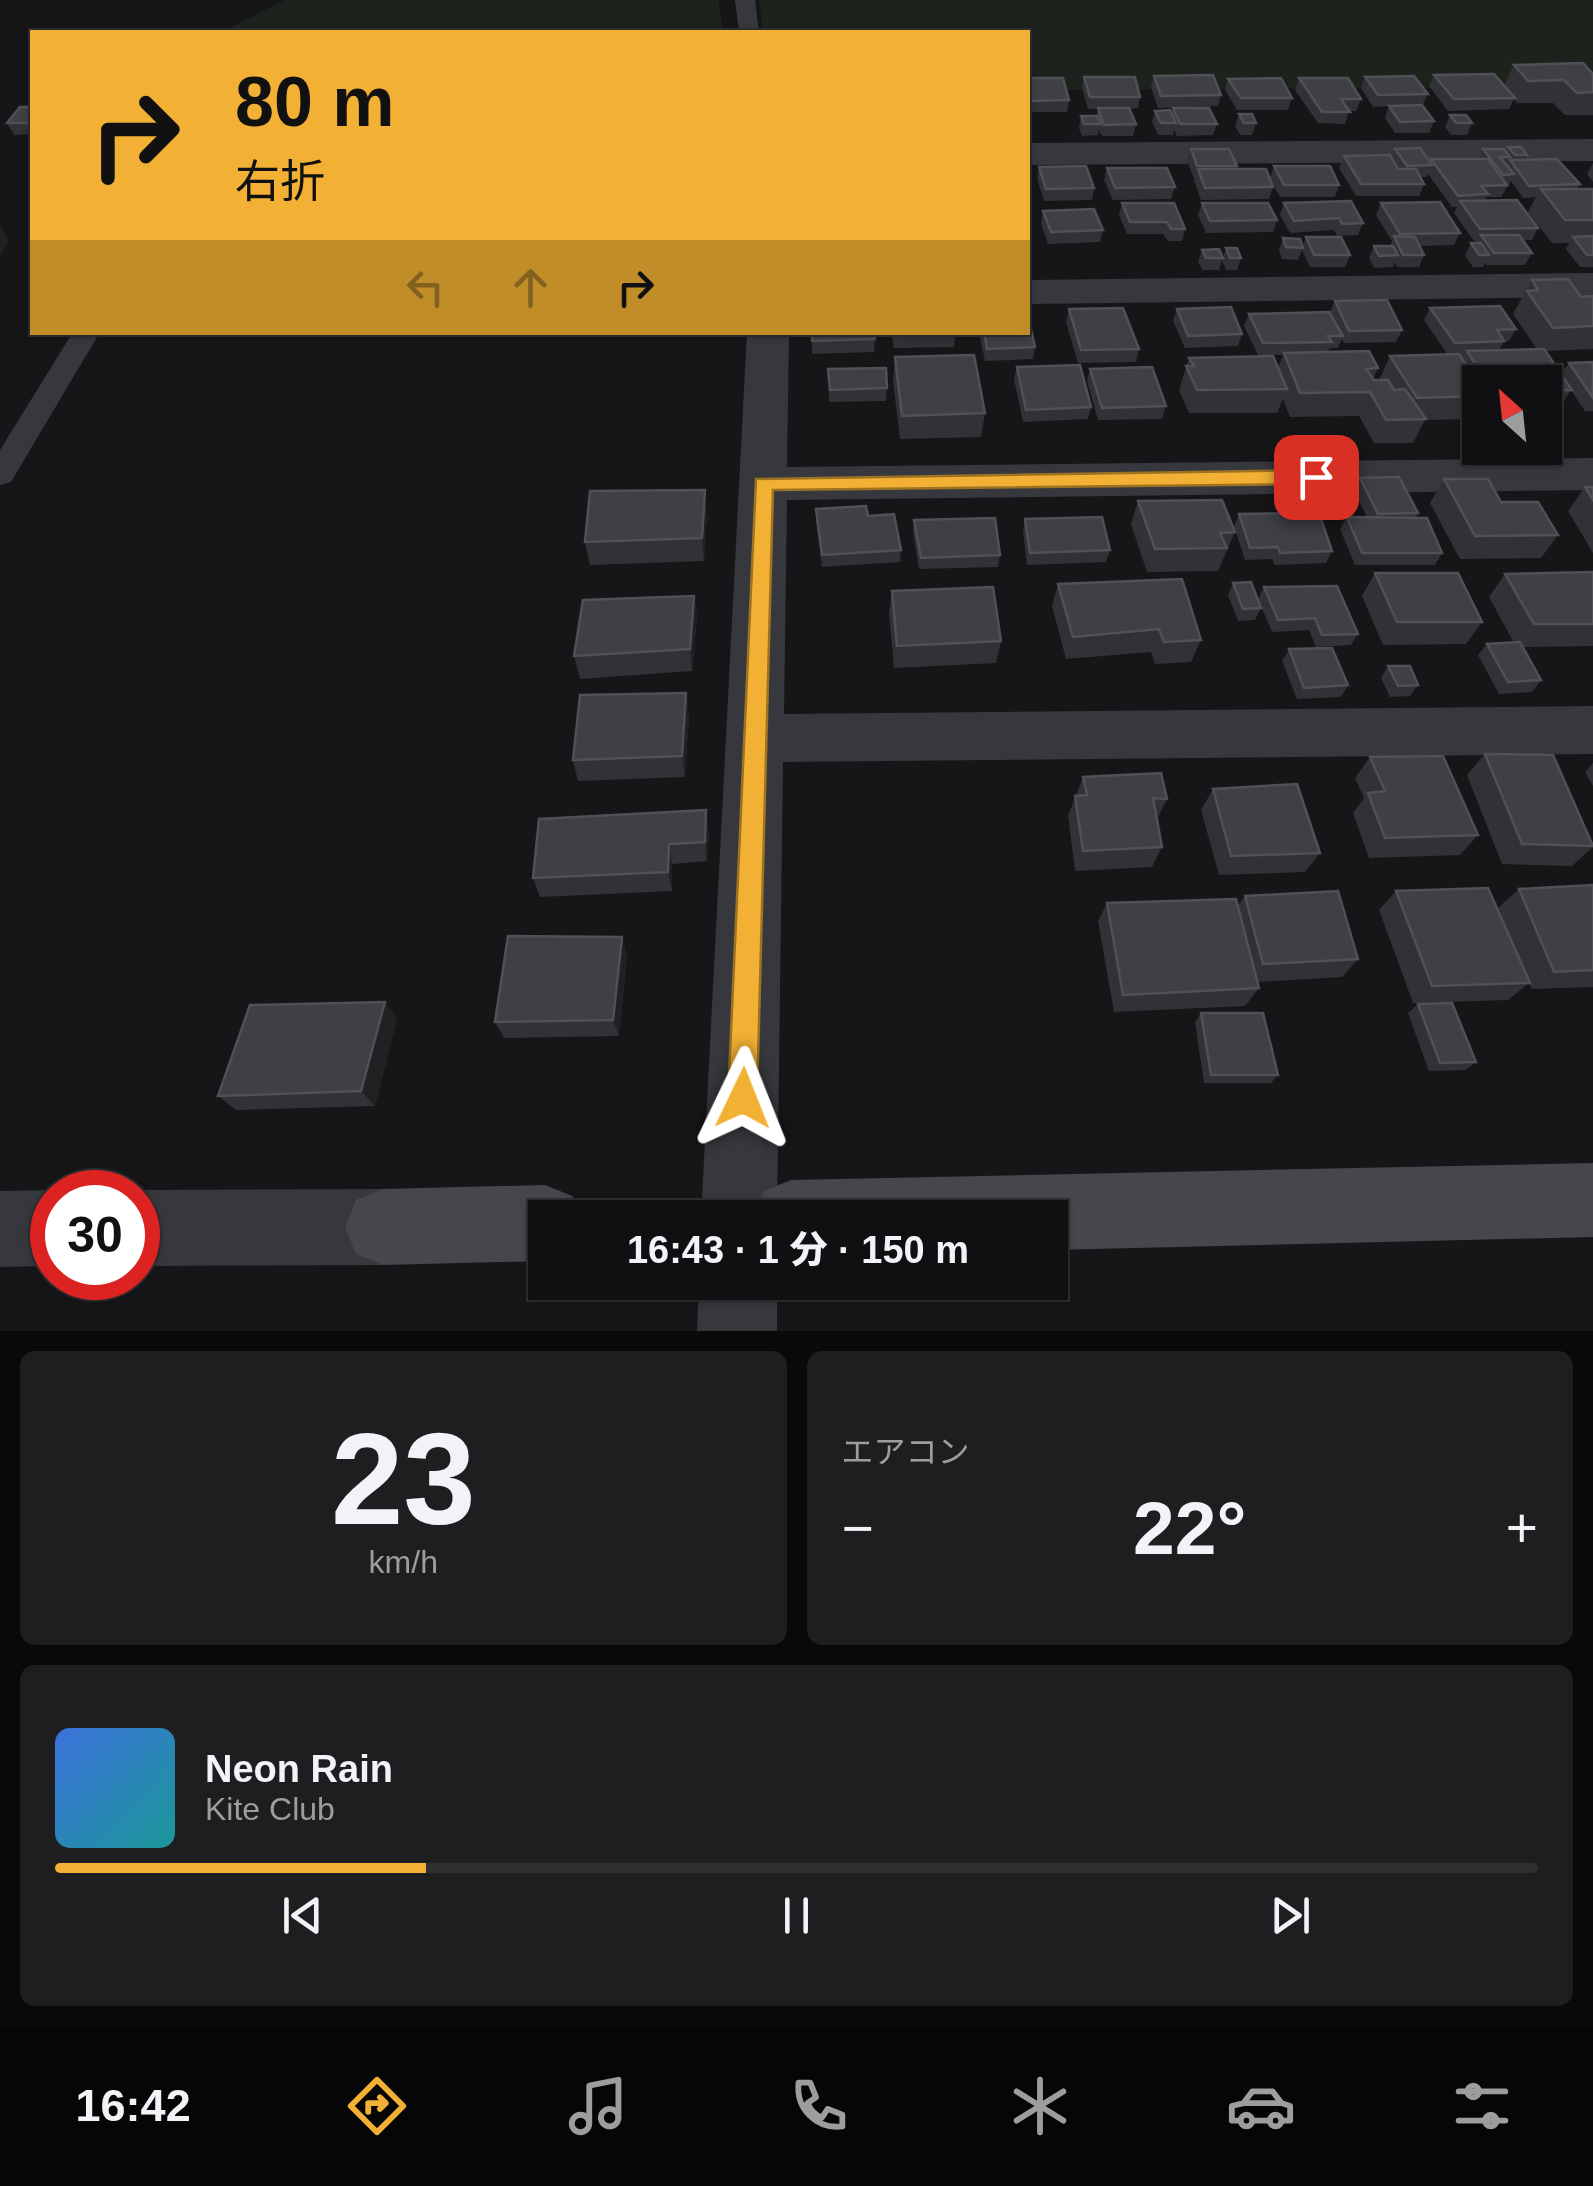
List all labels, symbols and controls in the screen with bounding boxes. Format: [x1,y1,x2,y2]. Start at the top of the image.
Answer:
text: 80 m [235,63,395,141]
icon: right [70,70,200,200]
text: 右折 [235,156,325,207]
icon: left [398,260,453,315]
icon: ahead [503,260,558,315]
icon: right [608,260,663,315]
north arrow [1462,365,1562,465]
map controls [1462,365,1562,465]
pin [1274,435,1359,520]
icon: arrive [1289,450,1344,505]
position arrow [691,1046,795,1150]
speed limit sign: 30 [30,1170,160,1300]
text: 16:43 · 1 分 · 150 m [627,1229,969,1271]
text: 23 [331,1406,476,1552]
text: エアコン [842,1434,970,1470]
text: 22° [1133,1486,1246,1570]
text: − [842,1497,874,1559]
text: + [1506,1497,1538,1559]
text: km/h [369,1544,438,1580]
text: Neon Rain [205,1748,393,1790]
text: Kite Club [205,1791,335,1827]
icon: previous [275,1888,330,1943]
icon: pause [769,1888,824,1943]
icon: next [1263,1888,1318,1943]
icon: directions [342,2071,412,2141]
icon: music [563,2071,633,2141]
icon: phone [784,2071,854,2141]
icon: climate [1005,2071,1075,2141]
icon: car [1226,2071,1296,2141]
icon: filters [1447,2071,1517,2141]
text: 16:42 [76,2080,191,2131]

